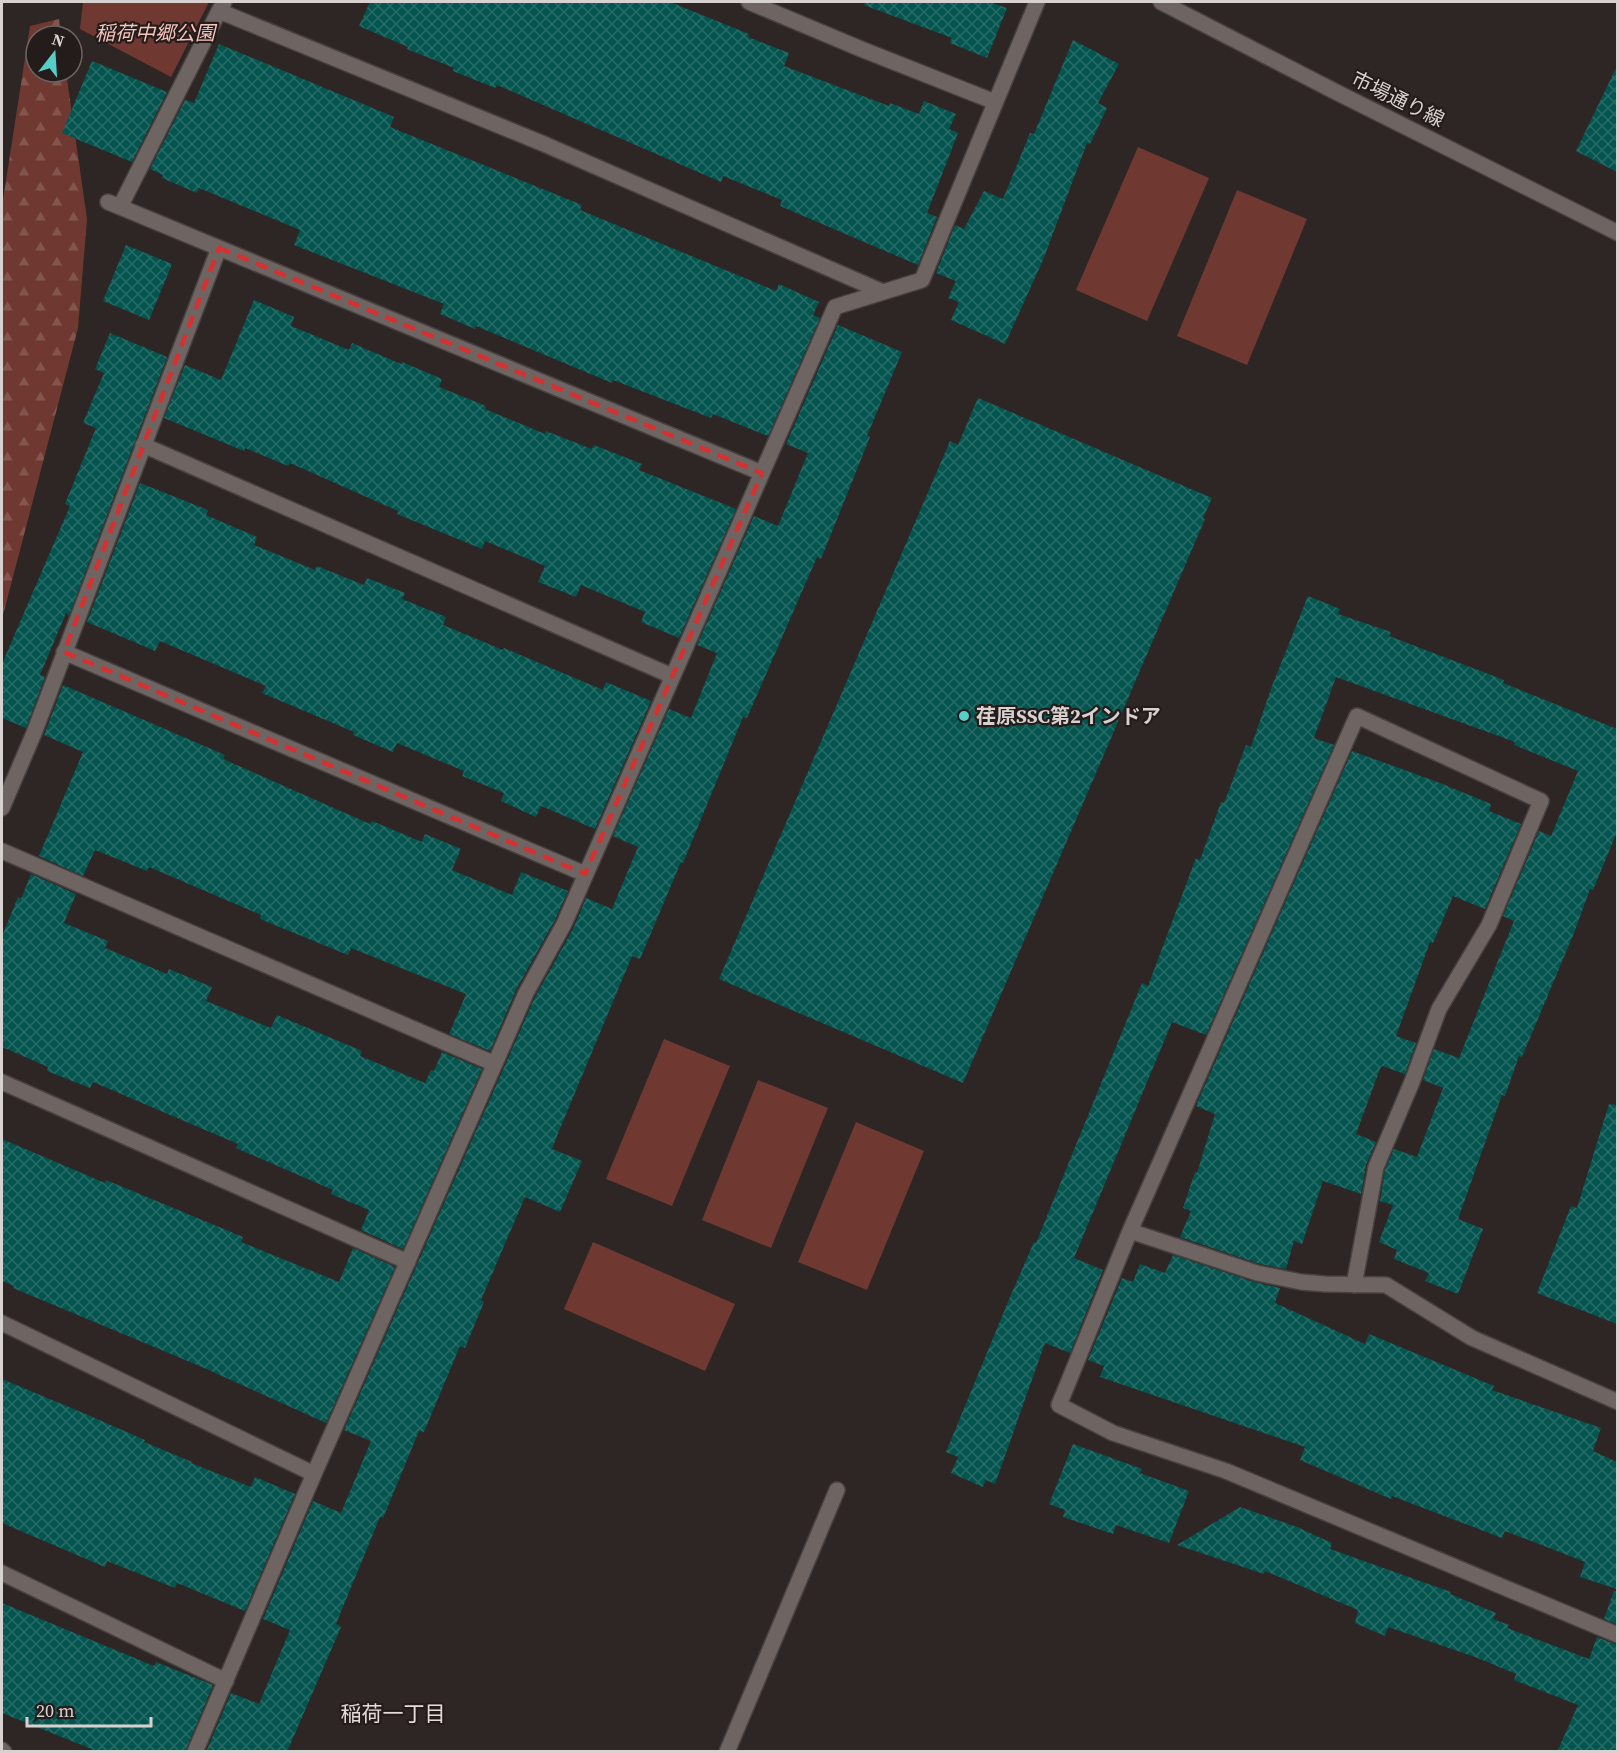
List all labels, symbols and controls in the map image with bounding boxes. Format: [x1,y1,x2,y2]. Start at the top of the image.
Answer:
park label: 稲荷中郷公園 [95,19,218,47]
north arrow [24,24,84,84]
text: N [50,27,68,52]
street label: 市場通り線 [1347,64,1449,134]
place label: 荏原SSC第2インドア [976,702,1161,730]
marker: 荏原SSC第2インドア [957,709,971,723]
scale bar [27,1690,152,1728]
text: 20 m [36,1698,74,1723]
district label: 稲荷一丁目 [341,1699,446,1728]

